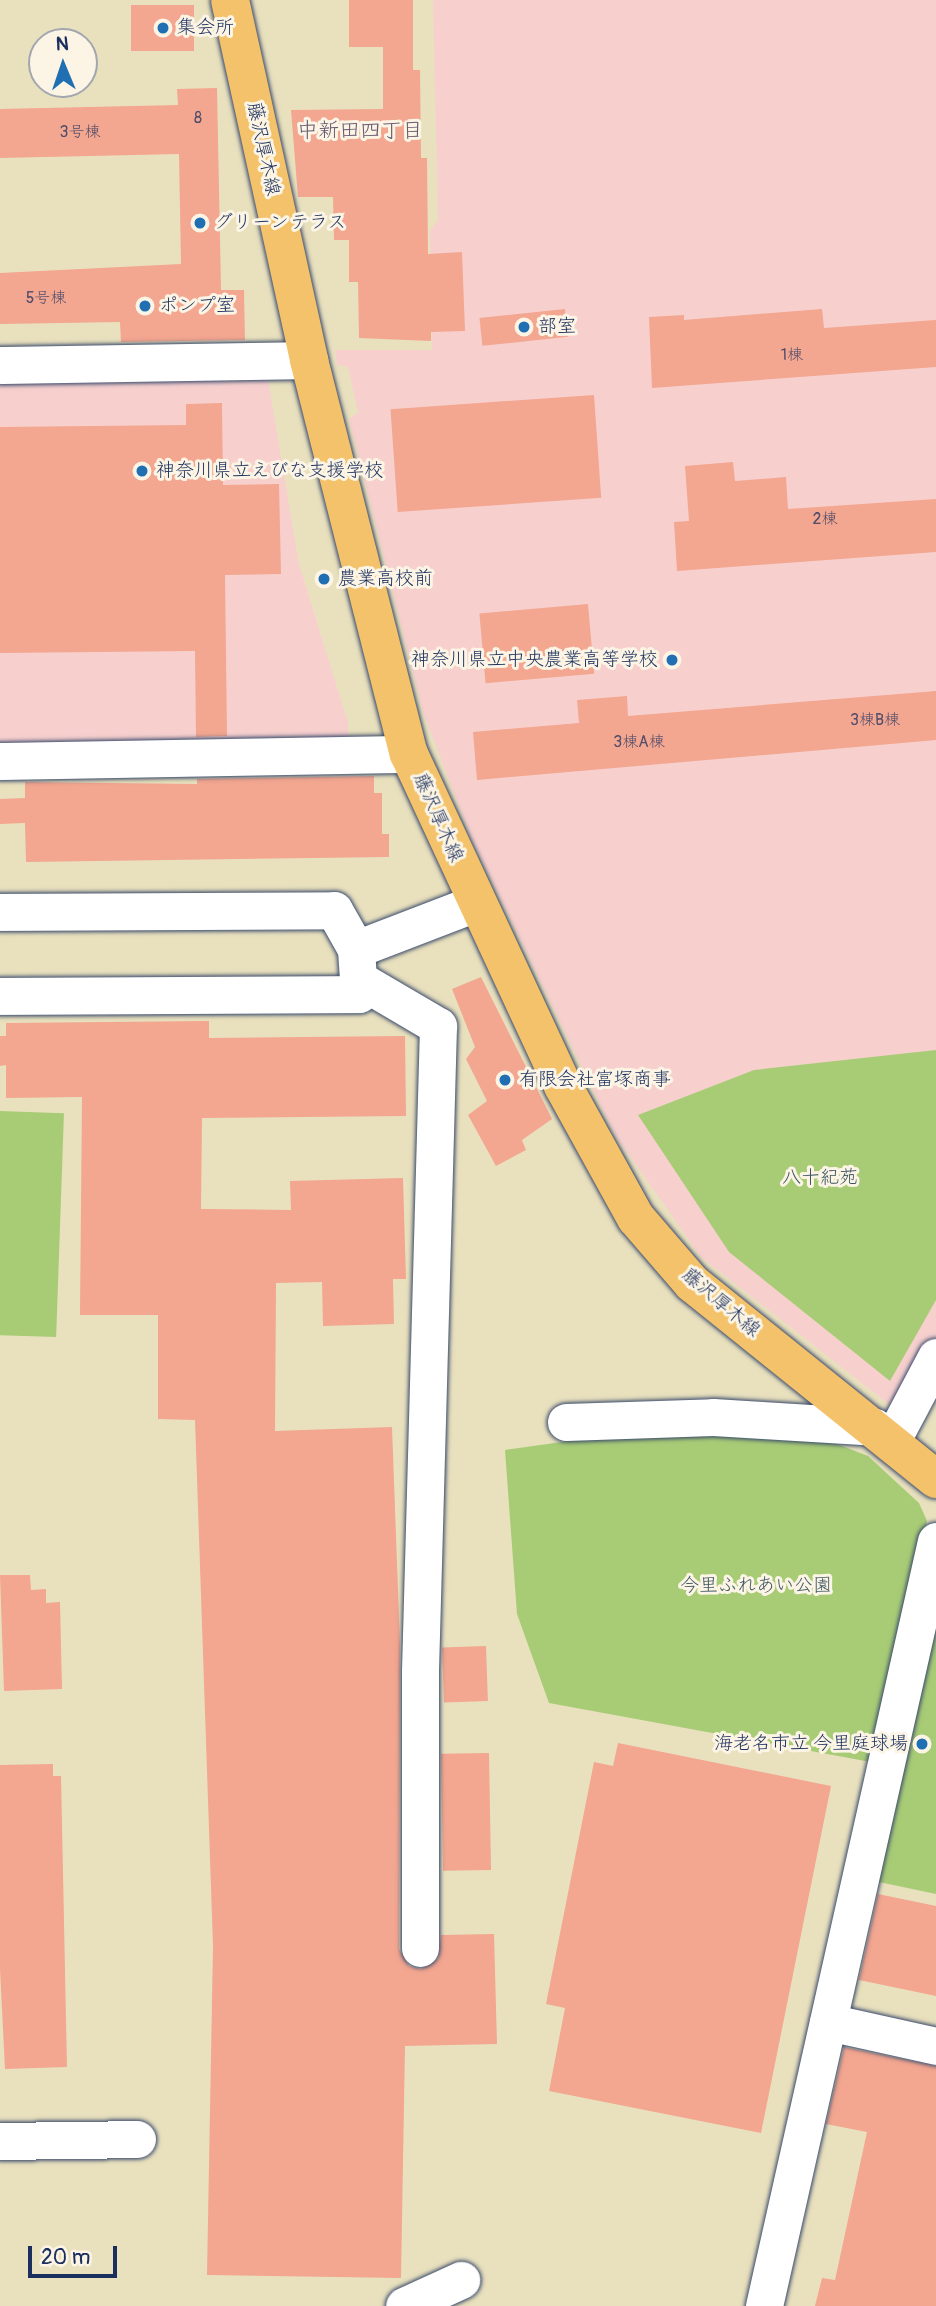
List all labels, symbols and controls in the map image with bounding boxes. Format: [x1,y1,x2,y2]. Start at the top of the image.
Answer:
place label: 集会所 [177,17,234,39]
marker: 集会所 [155,20,171,36]
north arrow [28,28,98,98]
text: N [55,32,69,56]
street label: 藤沢厚木線 [242,100,284,198]
house number: 8 [194,108,202,128]
district label: 中新田四丁目 [297,118,423,144]
house number: 3号棟 [60,122,100,142]
place label: グリーンテラス [214,212,347,234]
marker: グリーンテラス [192,215,208,231]
house number: 5号棟 [26,288,66,308]
place label: ポンプ室 [159,295,235,317]
marker: ポンプ室 [137,298,153,314]
place label: 部室 [538,316,576,338]
marker: 部室 [516,319,532,335]
house number: 1棟 [781,345,803,365]
place label: 神奈川県立えびな支援学校 [156,460,384,482]
marker: 神奈川県立えびな支援学校 [134,463,150,479]
house number: 2棟 [813,509,837,529]
place label: 農業高校前 [338,568,433,590]
marker: 農業高校前 [316,571,332,587]
place label: 神奈川県立中央農業高等学校 [411,649,658,671]
marker: 神奈川県立中央農業高等学校 [664,652,680,668]
house number: 3棟B棟 [850,710,900,730]
house number: 3棟A棟 [613,732,665,752]
street label: 藤沢厚木線 [408,770,468,866]
place label: 有限会社富塚商事 [519,1069,671,1091]
marker: 有限会社富塚商事 [497,1072,513,1088]
park label: 八十紀苑 [782,1167,858,1189]
street label: 藤沢厚木線 [677,1264,765,1342]
park label: 今里ふれあい公園 [680,1575,832,1597]
place label: 海老名市立 今里庭球場 [714,1733,908,1755]
marker: 海老名市立 今里庭球場 [914,1736,930,1752]
scale bar [32,2232,121,2276]
text: 20 m [41,2244,90,2271]

